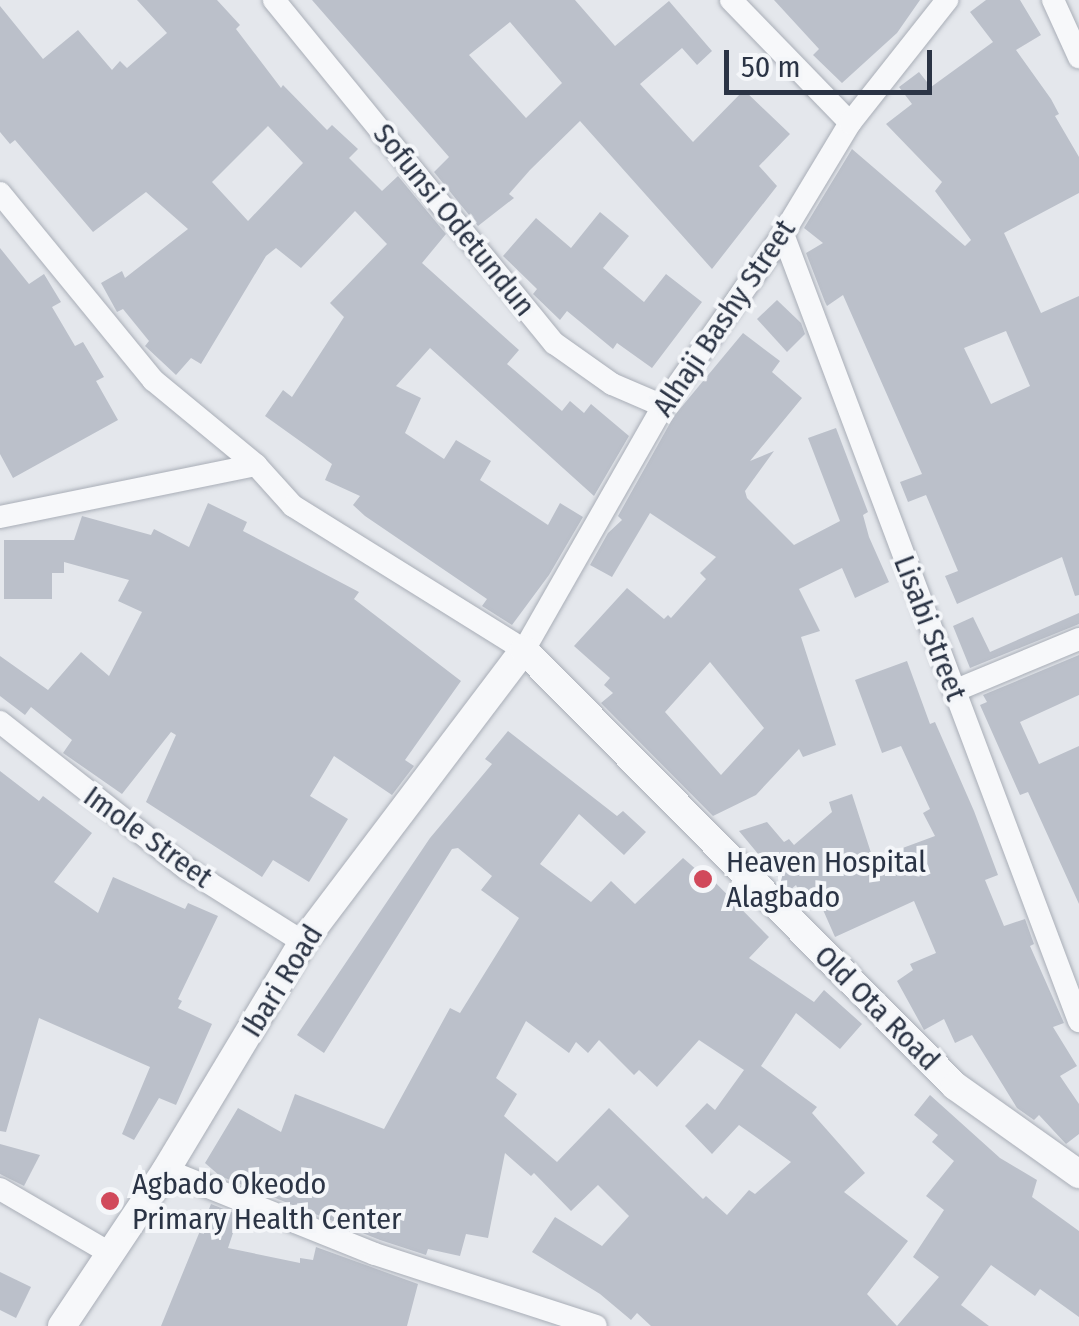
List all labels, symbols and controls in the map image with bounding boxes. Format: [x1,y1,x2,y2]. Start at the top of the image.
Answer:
scale bar [729,30,936,92]
text: 50 m [741,49,801,85]
street label: Sofunsi Odetundun [365,116,543,324]
street label: Alhaji Bashy Street [645,213,803,423]
street label: Lisabi Street [886,550,974,706]
street label: Imole Street [77,778,219,896]
place label: Heaven Hospital Alagbado [726,844,926,914]
marker: Heaven Hospital Alagbado [690,866,716,892]
street label: Ibari Road [233,918,331,1044]
street label: Old Ota Road [807,938,947,1078]
place label: Agbado Okeodo Primary Health Center [132,1166,401,1236]
marker: Agbado Okeodo Primary Health Center [97,1188,123,1214]

